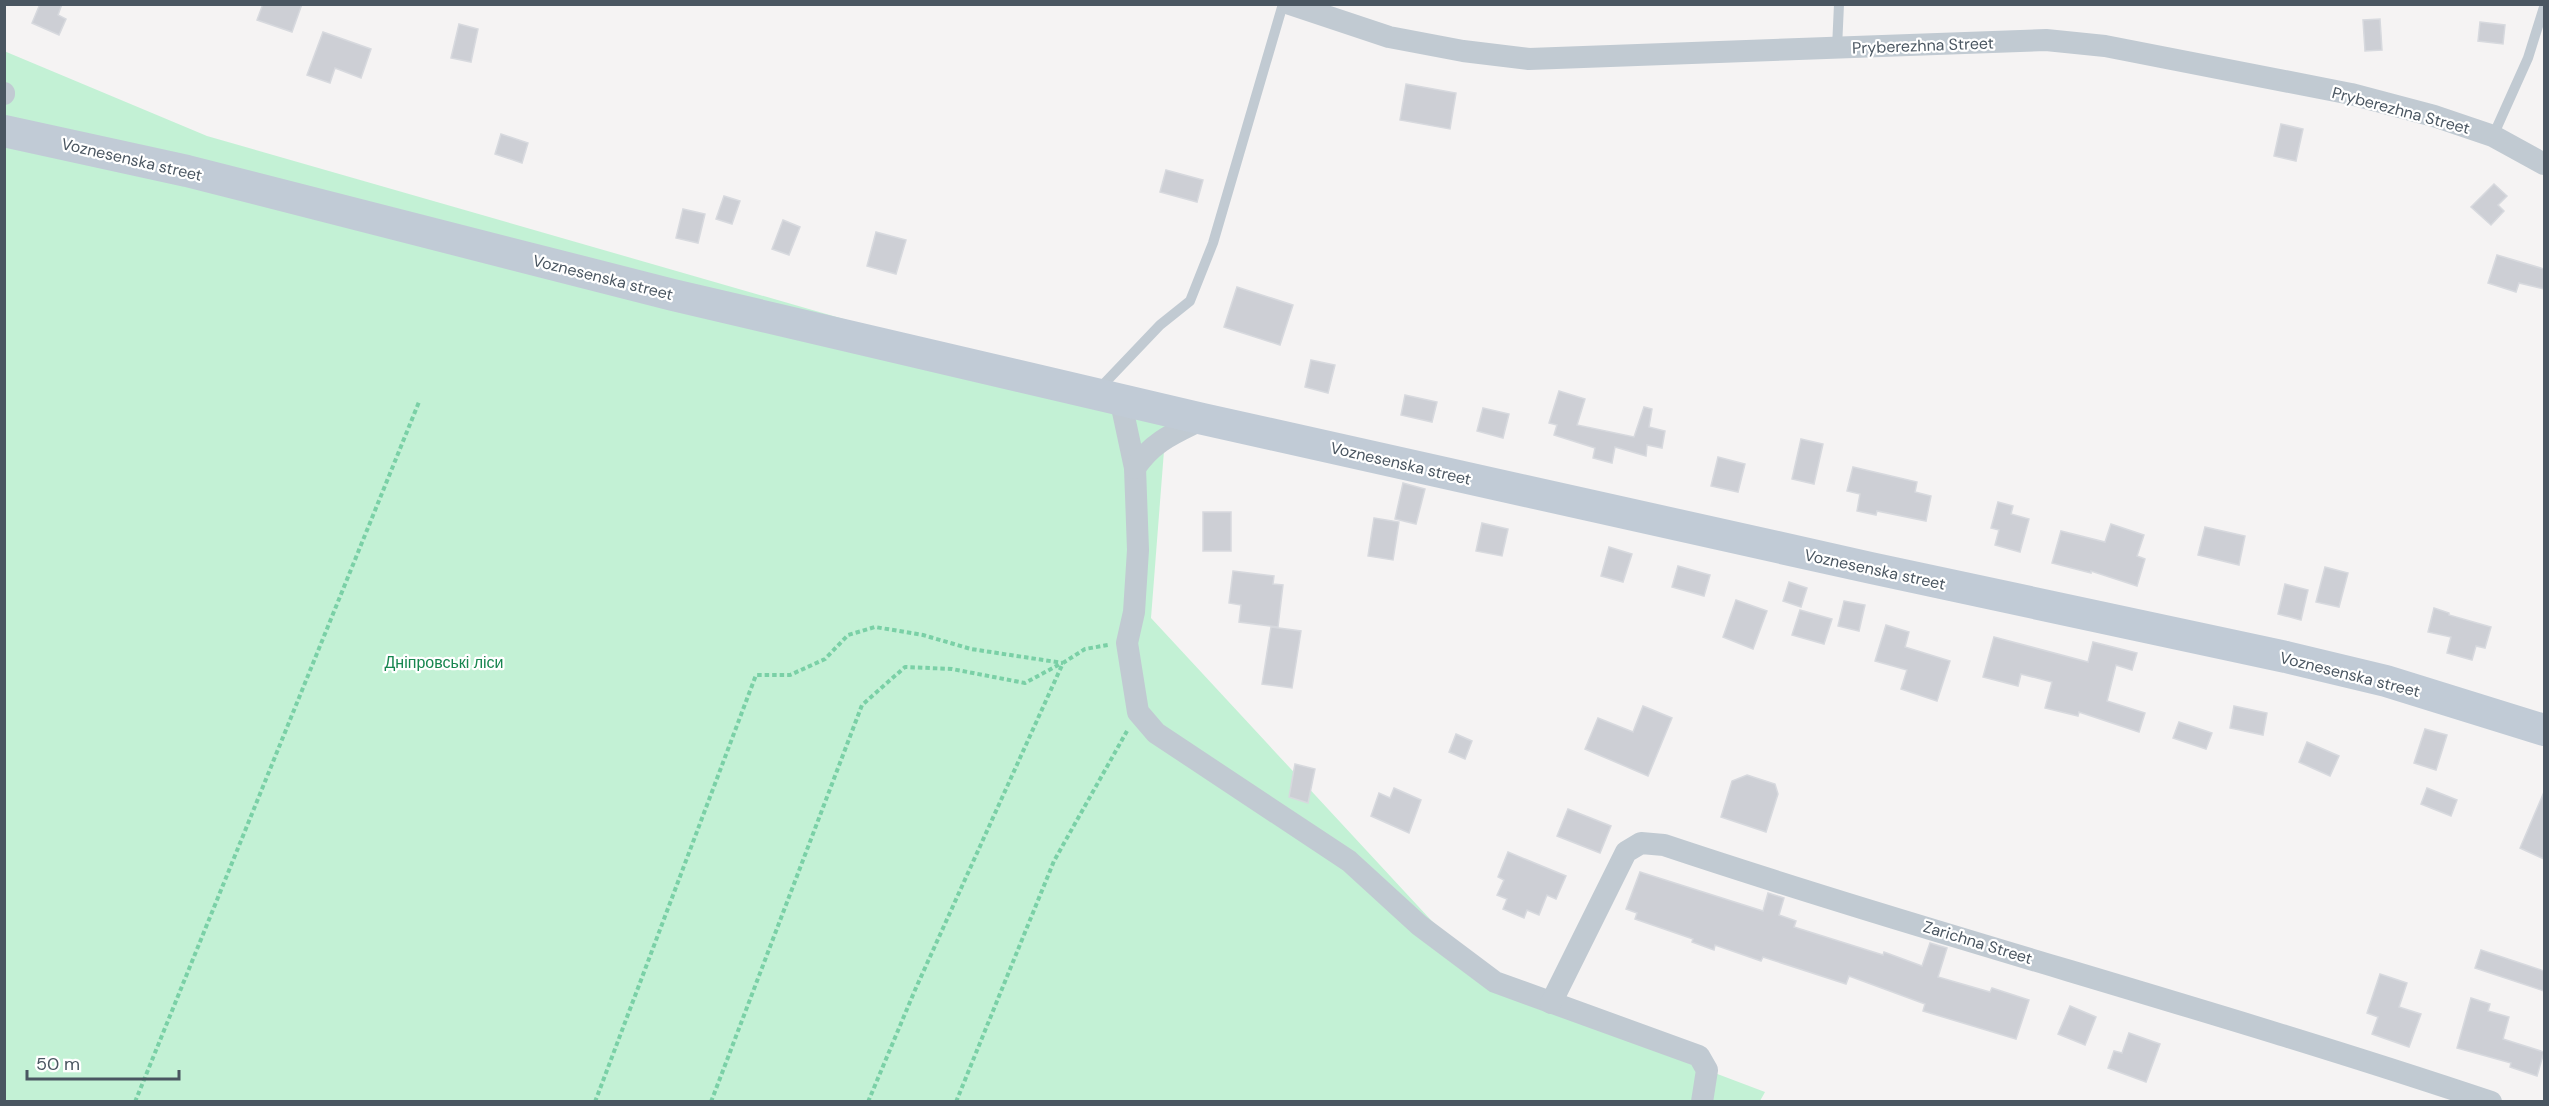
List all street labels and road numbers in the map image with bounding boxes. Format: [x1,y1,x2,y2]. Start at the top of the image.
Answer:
street label: Pryberezhna Street [1852,33,1994,58]
street label: Pryberezhna Street [2330,82,2472,139]
street label: Voznesenska street [59,133,204,186]
street label: Voznesenska street [531,250,675,305]
street label: Voznesenska street [1328,437,1473,490]
street label: Voznesenska street [1802,544,1947,595]
street label: Voznesenska street [2278,647,2422,702]
street label: Zarichna Street [1921,916,2035,969]

